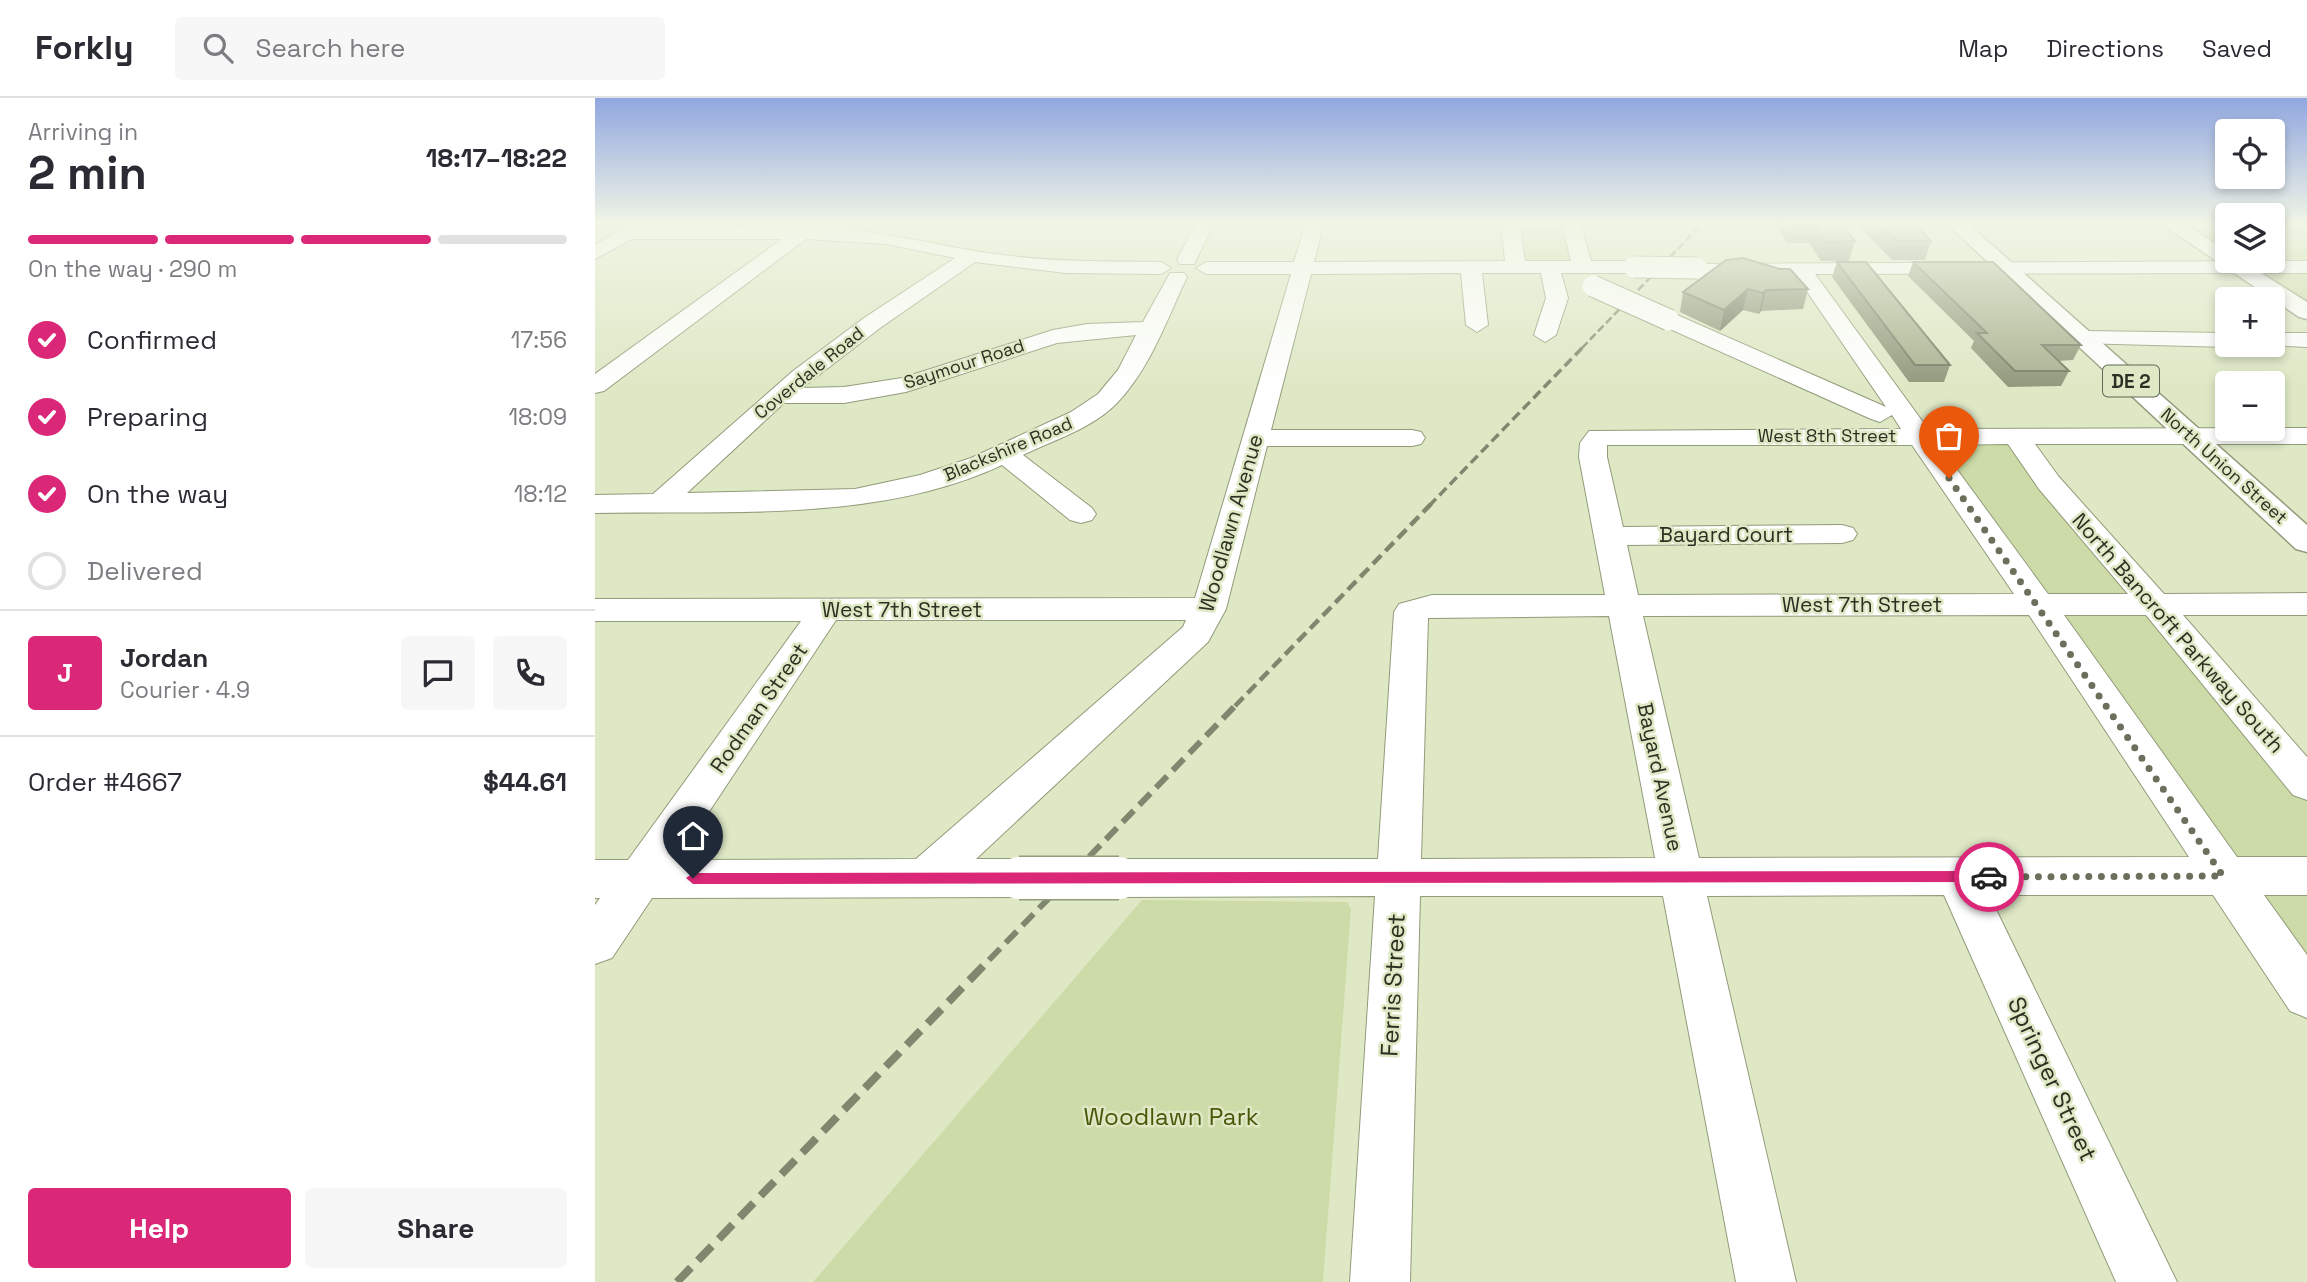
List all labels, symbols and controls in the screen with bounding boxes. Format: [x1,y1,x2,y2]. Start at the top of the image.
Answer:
search box [175,17,665,80]
text: Forkly [35,27,133,69]
icon: search [199,29,237,67]
text: Search here [255,31,405,65]
text: Map [1958,33,2008,64]
text: Directions [2046,33,2164,64]
text: Saved [2202,33,2272,64]
text: Arriving in [28,117,138,147]
map controls [2215,119,2285,441]
button: locate [2215,119,2285,189]
text: 18:17–18:22 [426,141,567,175]
text: 2 min [28,144,147,202]
button: layers [2215,203,2285,273]
text: On the way · 290 m [28,254,237,284]
button: + [2215,287,2285,357]
icon: check [28,321,66,359]
street label: Coverdale Road [749,321,868,424]
text: Confirmed [87,323,217,357]
text: 17:56 [511,325,567,355]
street label: Saymour Road [901,333,1027,394]
road number: DE 2 [2103,366,2159,396]
button: − [2215,371,2285,441]
icon: check [28,398,66,436]
text: Preparing [87,400,208,434]
text: 18:09 [508,402,567,432]
street label: North Union Street [2156,403,2293,529]
pin [1919,406,1979,478]
street label: Blackshire Road [940,411,1076,486]
icon: bag [1930,417,1968,455]
street label: West 8th Street [1758,424,1896,447]
street label: Woodlawn Avenue [1192,431,1269,615]
icon: check [28,475,66,513]
text: On the way [87,477,228,511]
text: 18:12 [514,479,567,509]
street label: North Bancroft Parkway South [2067,507,2290,758]
street label: Bayard Court [1659,521,1793,548]
text: Delivered [87,554,203,588]
street label: West 7th Street [1782,591,1942,618]
street label: West 7th Street [822,596,982,623]
button: chat [401,636,475,710]
button: phone [493,636,567,710]
street label: Rodman Street [704,638,813,778]
text: Jordan [120,641,208,675]
text: J [57,656,73,690]
text: Courier · 4.9 [120,675,250,705]
street label: Bayard Avenue [1632,700,1689,854]
text: Order #4667 [28,765,182,799]
text: $44.61 [483,765,567,799]
pin [663,806,723,878]
icon: home [674,817,712,855]
courier [1954,842,2024,912]
icon: car [1970,858,2008,896]
street label: Ferris Street [1373,913,1412,1057]
street label: Springer Street [2001,992,2104,1166]
park label: Woodlawn Park [1083,1101,1259,1132]
button: Help [28,1188,291,1268]
button: Share [305,1188,567,1268]

